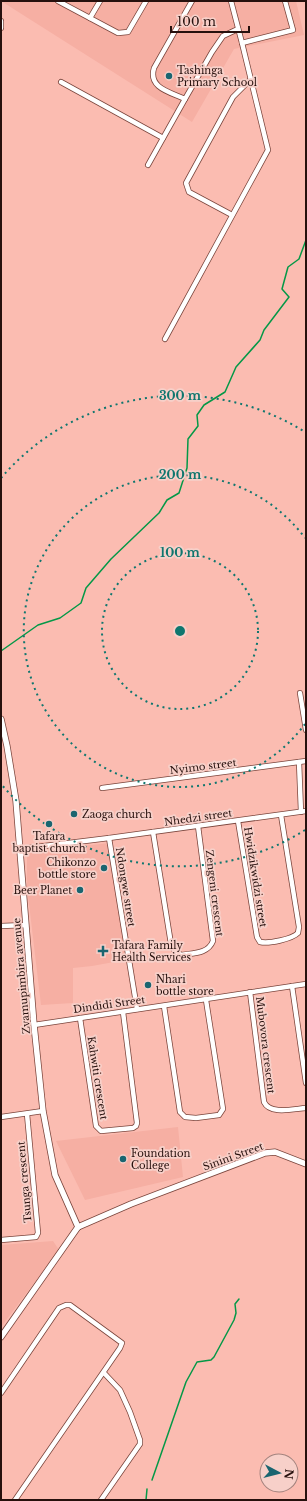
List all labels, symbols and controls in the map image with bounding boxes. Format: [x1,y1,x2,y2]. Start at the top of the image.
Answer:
scale bar [171,8,249,34]
text: 100 m [177,14,216,29]
place label: Tashinga Primary School [177,64,257,89]
marker: Tashinga Primary School [164,71,174,81]
text: 300 m [159,388,202,403]
text: 200 m [159,467,202,482]
text: 100 m [160,545,201,560]
centre of rings [173,624,187,638]
street label: Nyimo street [169,756,237,777]
street label: Nhedzi street [163,806,233,829]
place label: Zaoga church [82,808,152,821]
marker: Zaoga church [69,809,79,819]
marker: Tafara baptist church [44,819,54,829]
street label: Hwidzikwidzi street [241,826,270,928]
place label: Tafara baptist church [11,830,86,855]
street label: Ndongwe street [113,847,138,928]
street label: Zengeni crescent [203,849,226,937]
place label: Chikonzo bottle store [37,856,96,881]
marker: Chikonzo bottle store [99,863,109,873]
place label: Beer Planet [13,884,72,897]
marker: Beer Planet [75,885,85,895]
street label: Zvamupimbira avenue [10,917,33,1035]
place label: Tafara Family Health Services [112,939,192,964]
marker: Tafara Family Health Services [97,945,109,957]
place label: Nhari bottle store [155,973,214,998]
marker: Nhari bottle store [143,980,153,990]
street label: Dindidi Street [72,993,146,1016]
street label: Mubovora crescent [253,996,278,1095]
street label: Kahwiti crescent [85,1036,111,1121]
street label: Sinini Street [201,1139,265,1173]
street label: Tsunga crescent [14,1141,35,1223]
place label: Foundation College [131,1147,190,1172]
marker: Foundation College [118,1154,128,1164]
north arrow [259,1453,299,1493]
text: N [281,1468,297,1481]

